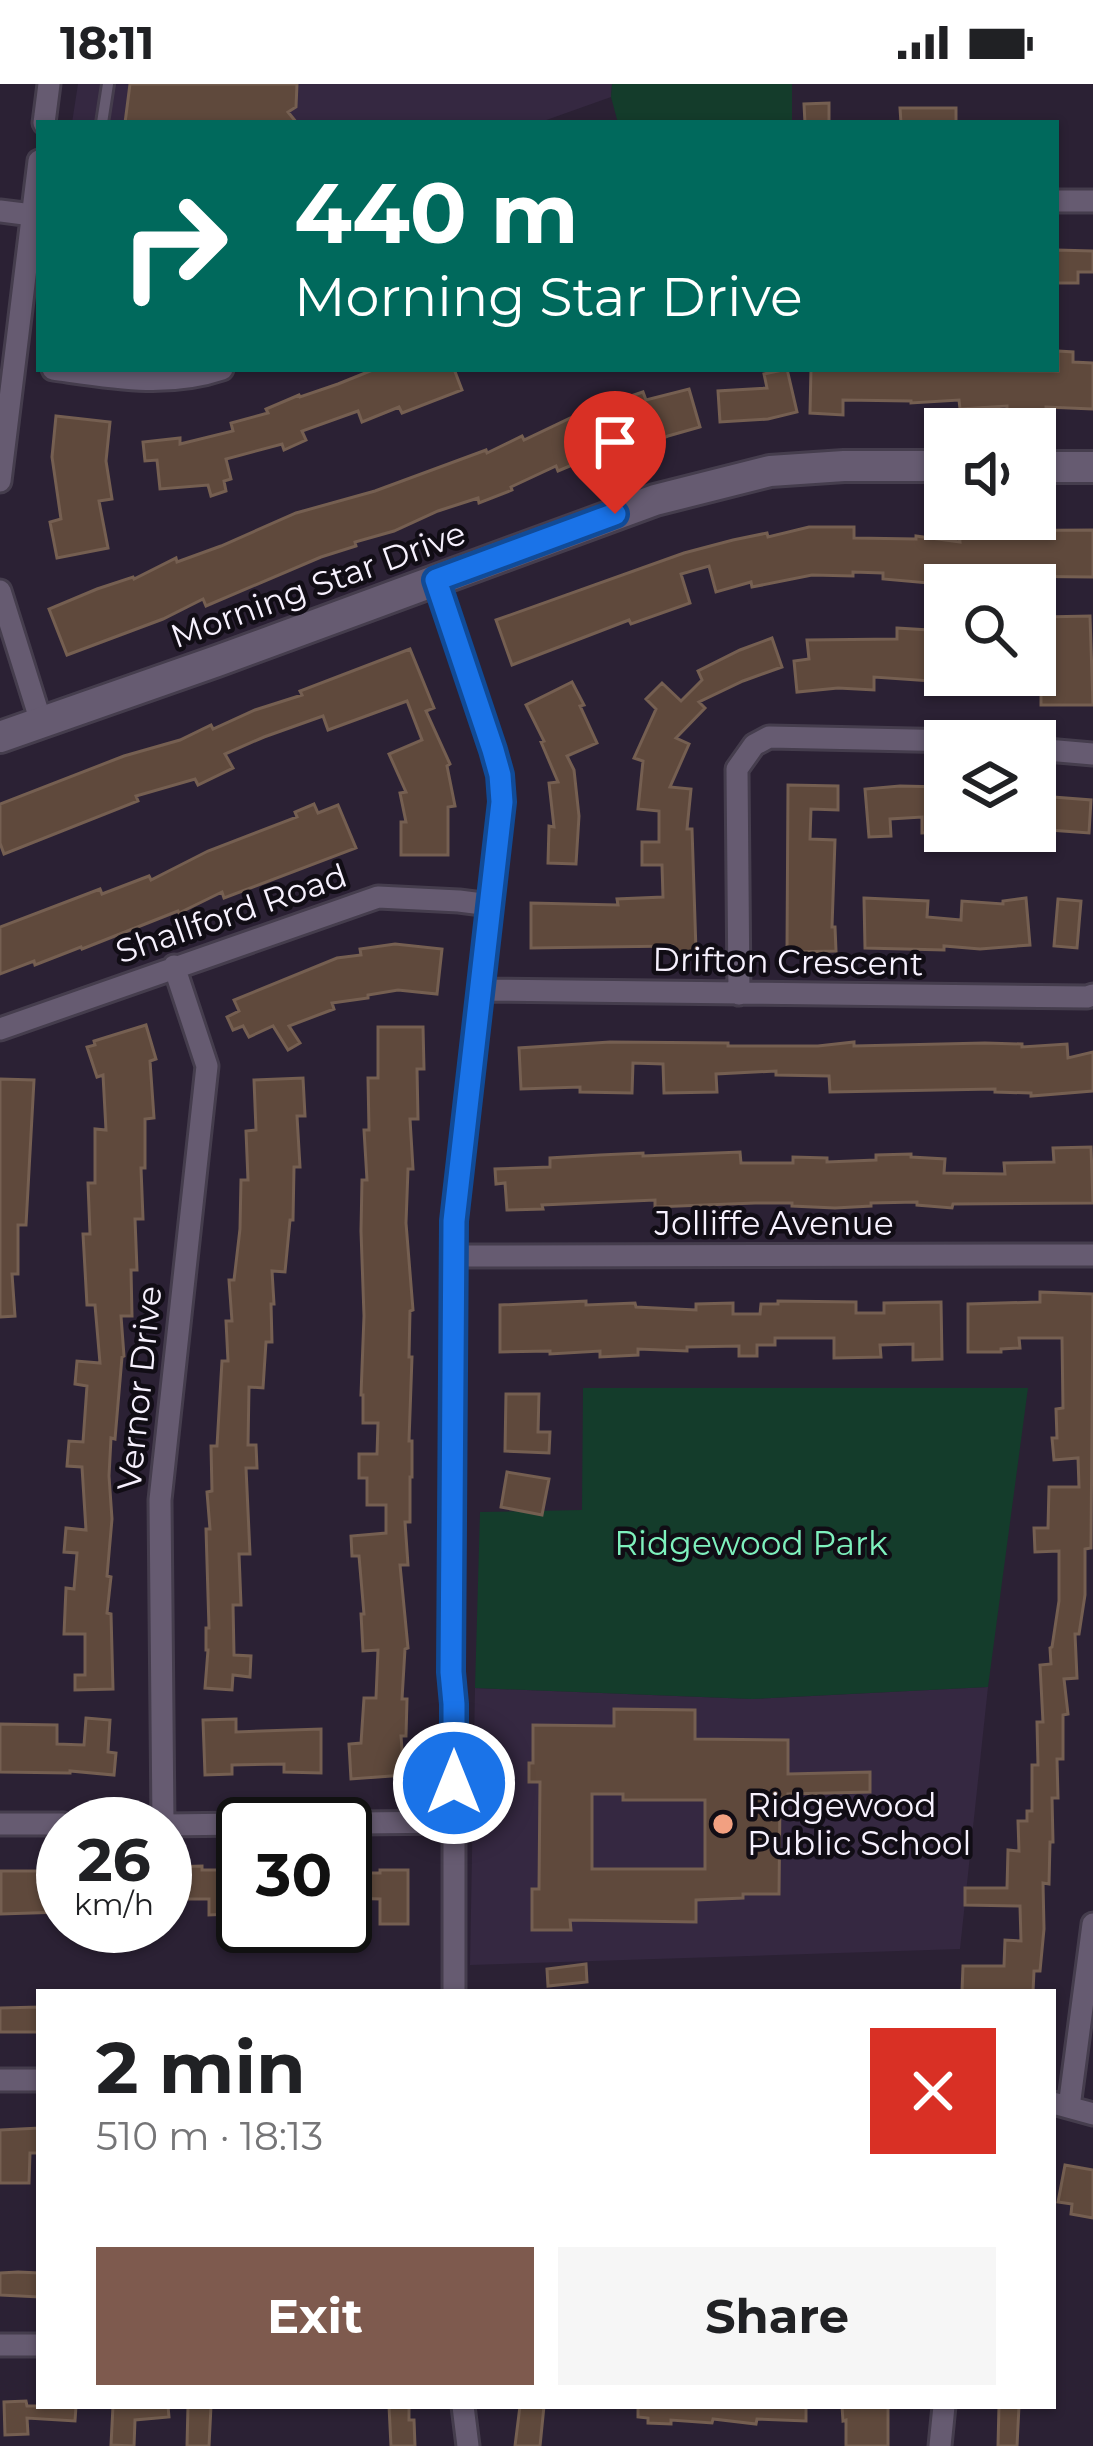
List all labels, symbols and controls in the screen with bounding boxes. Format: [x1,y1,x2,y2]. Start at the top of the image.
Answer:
text: 18:11 [60,15,154,70]
text: 440 m [294,162,579,264]
icon: right [96,168,252,324]
text: Morning Star Drive [294,264,803,330]
pin [564,391,666,514]
map controls [924,408,1056,852]
button: sound [924,408,1056,540]
icon: arrive [582,409,648,475]
street label: Morning Star Drive [165,512,471,656]
button: search [924,564,1056,696]
button: layers [924,720,1056,852]
street label: Shallford Road [110,855,352,971]
street label: Drifton Crescent [652,939,924,983]
street label: Jolliffe Avenue [653,1203,894,1243]
street label: Vernor Drive [108,1284,170,1492]
park label: Ridgewood Park [614,1523,888,1563]
position arrow [391,1720,517,1846]
place label: Ridgewood Public School [747,1785,971,1863]
speed limit sign: 30 [216,1797,372,1953]
marker: Ridgewood Public School [710,1811,736,1837]
text: 26 [77,1823,151,1896]
text: km/h [74,1886,154,1923]
text: 2 min [96,2023,306,2111]
button: close [870,2028,996,2154]
text: 510 m · 18:13 [96,2112,323,2160]
button: Exit [96,2247,534,2385]
button: Share [558,2247,996,2385]

